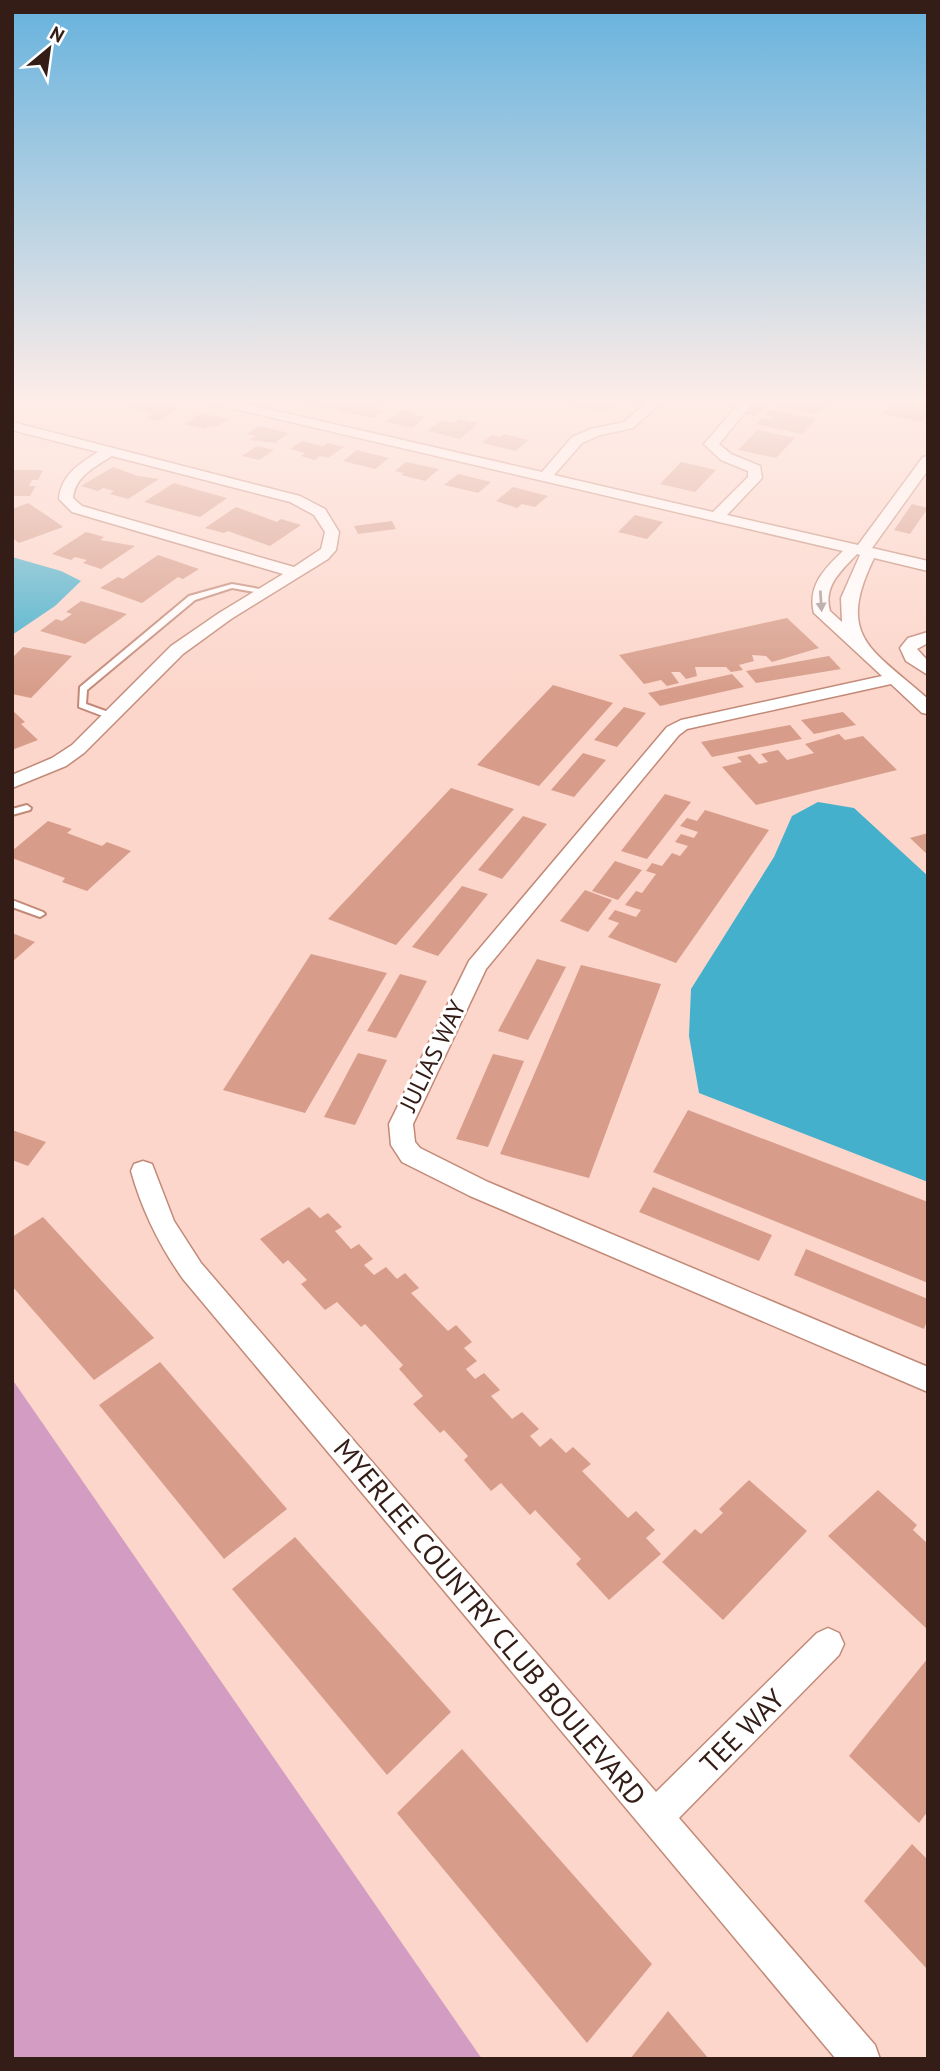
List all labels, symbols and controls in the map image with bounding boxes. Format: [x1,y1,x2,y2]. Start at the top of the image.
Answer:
north arrow [14,14,84,84]
text: N [46,21,69,48]
one-way arrow [816,590,827,612]
street label: JULIAS WAY [392,995,473,1117]
street label: MYERLEE COUNTRY CLUB BOULEVARD [326,1431,655,1813]
street label: TEE WAY [691,1680,792,1781]

